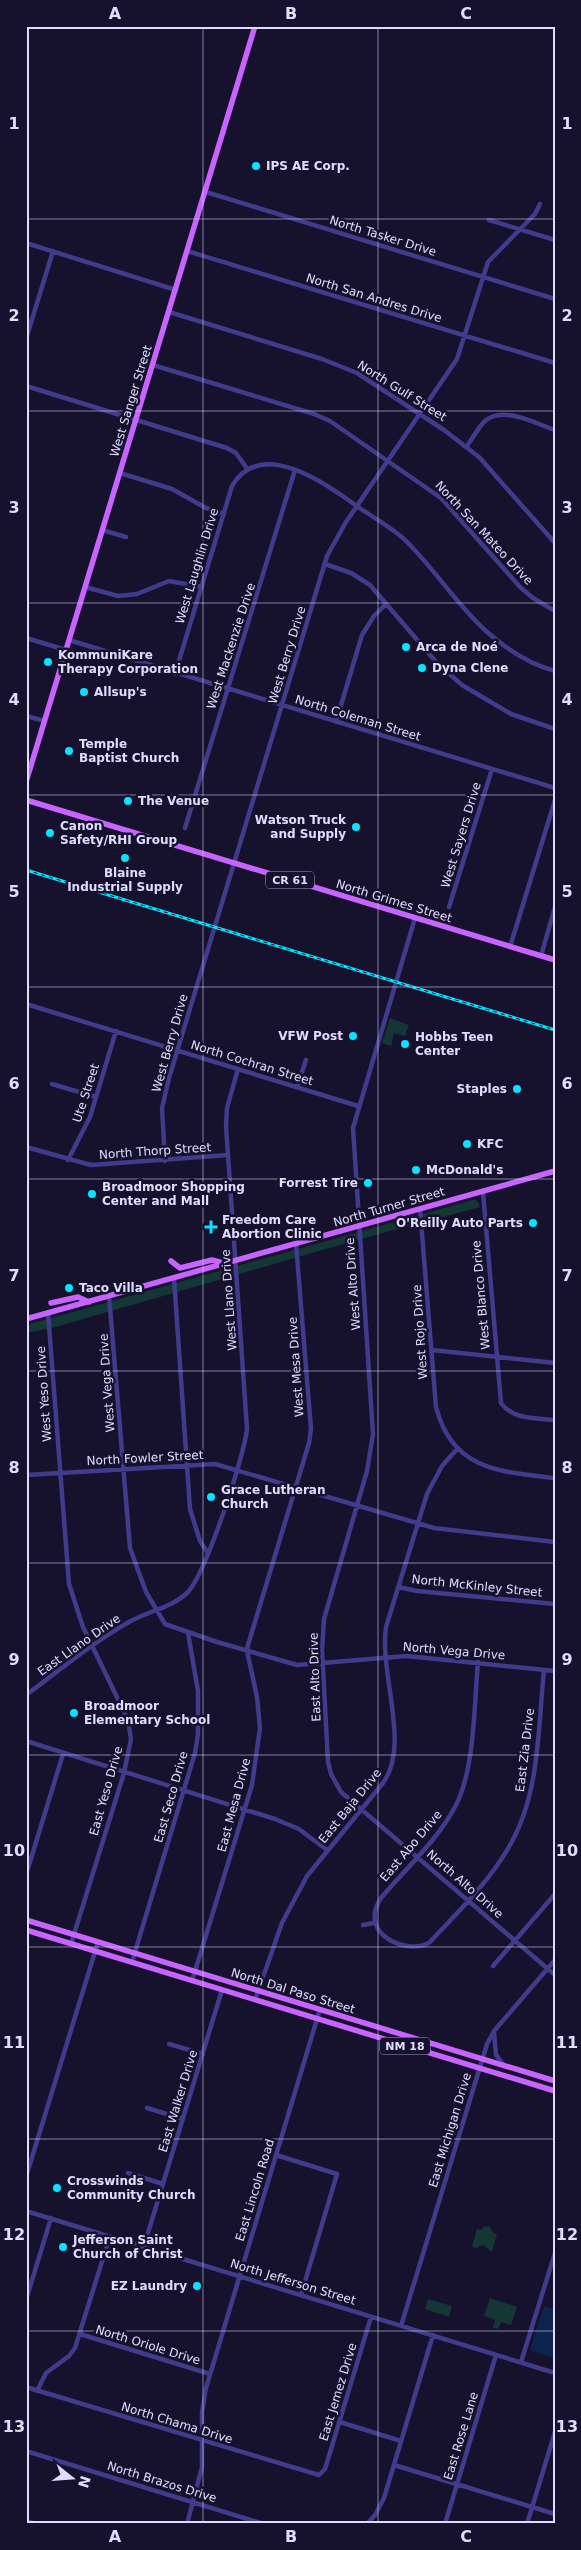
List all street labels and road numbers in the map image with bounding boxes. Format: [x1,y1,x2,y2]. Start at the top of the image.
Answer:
street label: North Tasker Drive [328,213,438,259]
street label: North San Andres Drive [304,271,444,325]
street label: West Sanger Street [107,343,155,459]
street label: North Gulf Street [355,358,449,424]
street label: North San Mateo Drive [432,478,536,588]
street label: West Laughlin Drive [173,506,221,626]
street label: West Mackenzie Drive [204,581,258,711]
street label: West Berry Drive [265,604,309,706]
street label: North Coleman Street [293,692,423,744]
street label: West Sayers Drive [438,780,484,890]
road number: CR 61 [266,872,314,888]
street label: North Grimes Street [334,877,454,925]
street label: West Berry Drive [149,992,191,1094]
street label: North Cochran Street [189,1038,315,1088]
street label: Ute Street [70,1061,102,1124]
street label: North Thorp Street [98,1140,212,1162]
street label: North Turner Street [332,1184,447,1230]
street label: West Alto Drive [343,1237,363,1331]
street label: West Blanco Drive [469,1240,493,1350]
street label: West Llano Drive [218,1249,240,1351]
street label: West Rojo Drive [410,1284,430,1380]
street label: West Mesa Drive [286,1316,306,1418]
street label: West Vega Drive [97,1333,117,1433]
street label: West Yeso Drive [34,1346,54,1442]
street label: North Fowler Street [86,1448,204,1468]
street label: North McKinley Street [411,1572,543,1600]
street label: East Llano Drive [35,1611,123,1679]
street label: East Alto Drive [306,1632,324,1722]
street label: North Vega Drive [402,1640,506,1662]
street label: East Zia Drive [513,1707,537,1793]
street label: East Yeso Drive [87,1745,125,1837]
street label: East Seco Drive [151,1750,191,1844]
street label: East Mesa Drive [215,1756,253,1854]
street label: East Baja Drive [316,1766,384,1846]
street label: East Abo Drive [377,1808,445,1884]
street label: North Alto Drive [424,1847,506,1921]
street label: North Dal Paso Street [229,1965,357,2017]
road number: NM 18 [380,2038,430,2054]
street label: East Walker Drive [156,2048,200,2154]
street label: East Michigan Drive [426,2071,474,2189]
street label: East Lincoln Road [233,2137,277,2243]
street label: North Jefferson Street [229,2256,358,2308]
street label: North Oriole Drive [94,2322,202,2368]
street label: East Jemez Drive [316,2341,360,2443]
street label: East Rose Lane [441,2390,481,2482]
street label: North Chama Drive [120,2399,234,2447]
street label: North Brazos Drive [106,2459,218,2505]

